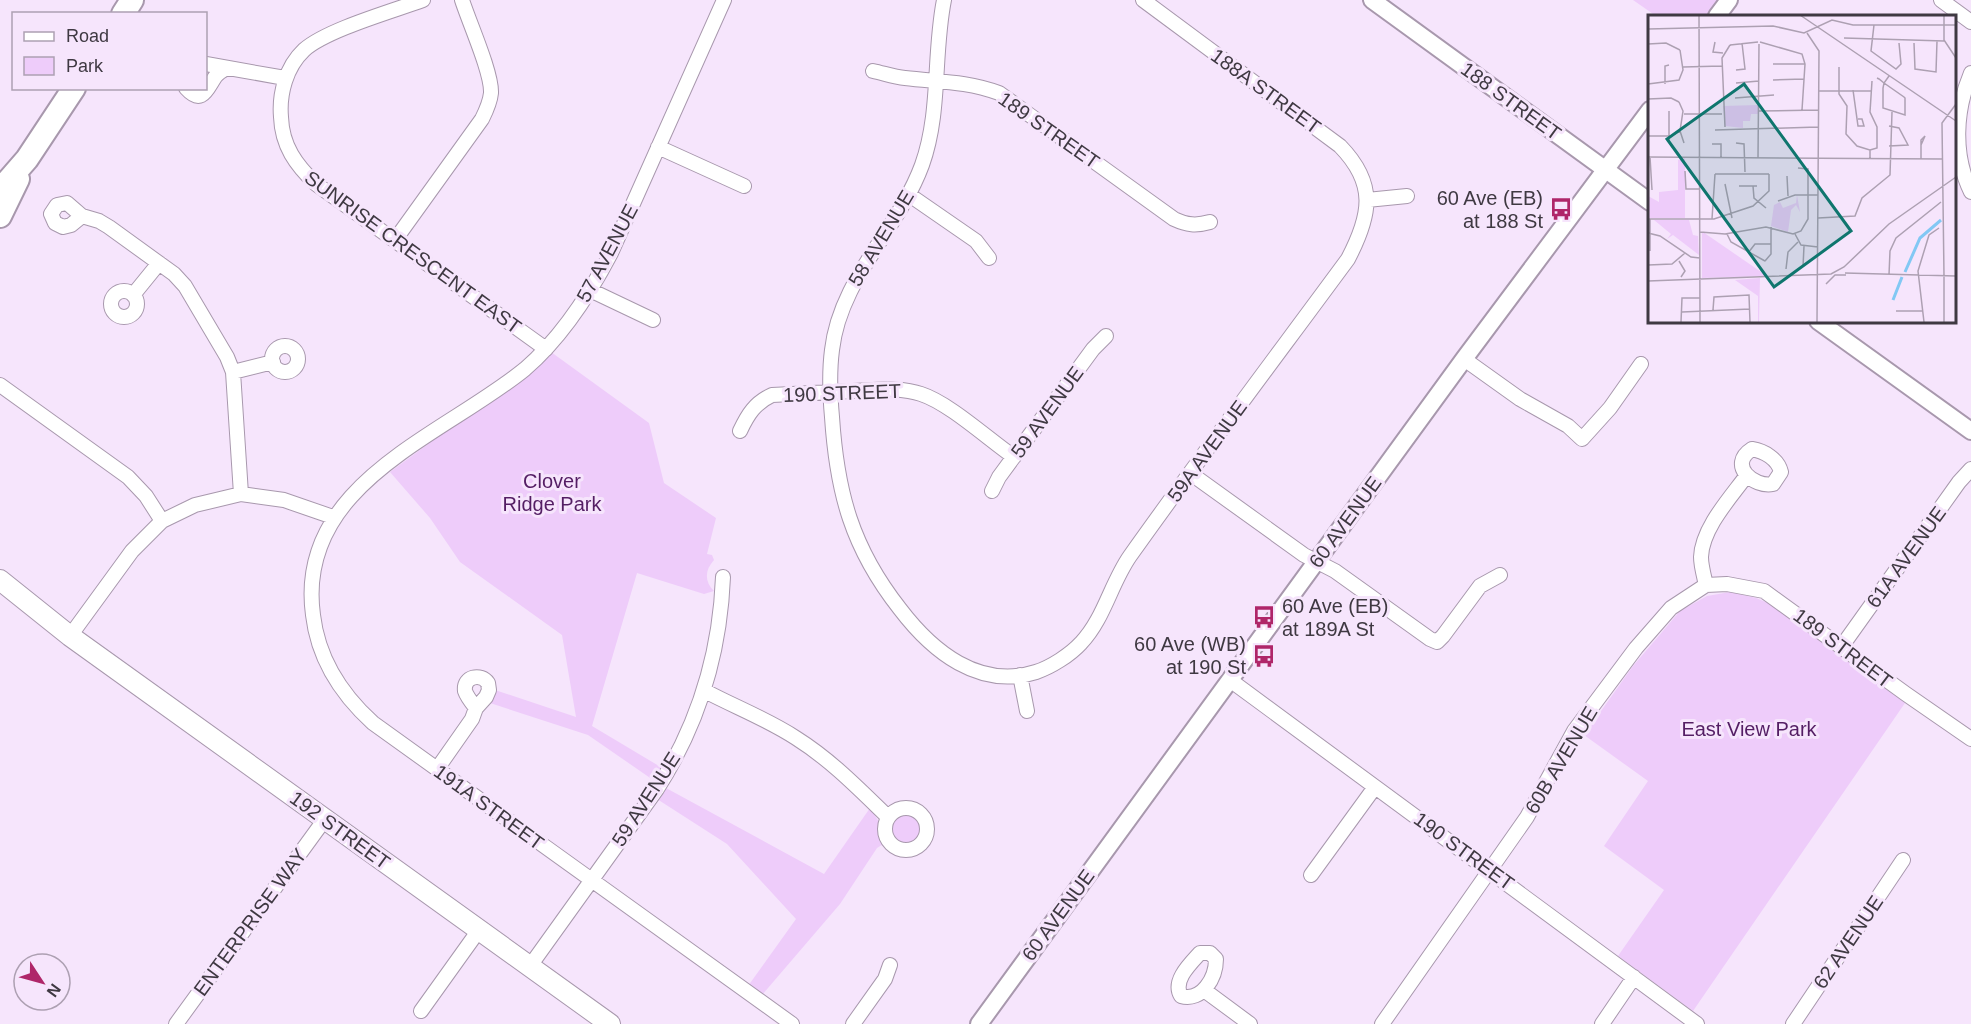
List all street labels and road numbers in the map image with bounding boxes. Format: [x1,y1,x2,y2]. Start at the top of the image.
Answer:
street label: 188A STREET [1207,44,1325,138]
street label: 188 STREET [1457,57,1565,145]
street label: 189 STREET [994,87,1104,173]
street label: SUNRISE CRESCENT EAST [301,166,525,338]
street label: 58 AVENUE [844,186,918,290]
street label: 57 AVENUE [572,200,642,306]
street label: 59 AVENUE [1007,362,1087,462]
street label: 190 STREET [783,380,901,406]
street label: 59A AVENUE [1163,396,1251,506]
street label: 60 AVENUE [1305,472,1385,572]
street label: 61A AVENUE [1862,502,1950,612]
street label: 189 STREET [1789,604,1897,692]
street label: 60B AVENUE [1520,703,1602,817]
street label: 59 AVENUE [608,748,684,850]
street label: 191A STREET [430,760,548,854]
street label: 192 STREET [286,786,394,874]
street label: 190 STREET [1410,807,1518,895]
street label: ENTERPRISE WAY [189,844,311,1000]
street label: 60 AVENUE [1018,865,1098,965]
street label: 62 AVENUE [1809,891,1887,993]

